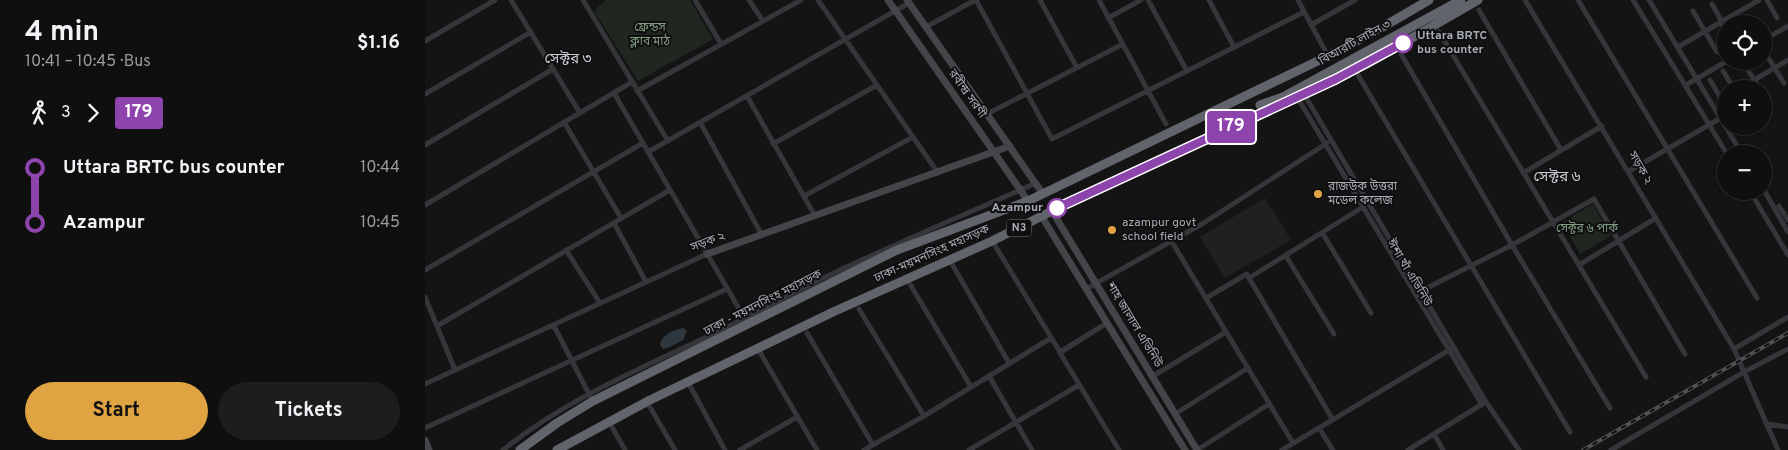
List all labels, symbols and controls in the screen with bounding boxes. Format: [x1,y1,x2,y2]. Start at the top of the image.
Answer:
text: 4 min [25,15,99,51]
map controls [1717,15,1772,200]
button: locate [1717,15,1772,70]
street label: বিআরটি লাইন ৩ [1315,16,1394,70]
park label: ফ্রেন্ডস ক্লাব মাঠ [629,20,670,50]
place label: Uttara BRTC bus counter [1417,28,1488,58]
text: $1.16 [357,31,400,55]
marker: Uttara BRTC bus counter [1393,33,1413,53]
district label: সেক্টর ৩ [544,50,592,69]
text: 10:41 – 10:45 · Bus [25,52,151,72]
street label: রবীন্দ্র সরণী [944,65,991,122]
button: + [1717,80,1772,135]
icon: walk [25,99,53,127]
icon: forward [79,99,107,127]
text: 179 [125,101,153,124]
text: 3 [61,103,71,123]
line badge: 179 [1202,111,1260,143]
text: 179 [1217,115,1245,138]
button: − [1717,145,1772,200]
street label: সড়ক ২ [1624,148,1656,187]
text: Uttara BRTC bus counter [63,156,285,180]
text: 10:44 [360,158,400,178]
district label: সেক্টর ৬ [1533,168,1581,187]
place label: রাজউক উত্তরা মডেল কলেজ [1327,178,1398,209]
marker: রাজউক উত্তরা মডেল কলেজ [1312,188,1324,200]
marker: Azampur [1047,198,1067,218]
place label: Azampur [991,200,1043,216]
text: Azampur [63,211,145,235]
text: 10:45 [360,213,400,233]
place label: azampur govt school field [1122,215,1196,245]
street label: ঢাকা-ময়মনসিংহ মহাসড়ক [870,220,992,287]
road number: N3 [1007,220,1031,237]
park label: সেক্টর ৬ পার্ক [1556,220,1618,237]
marker: azampur govt school field [1106,224,1118,236]
street label: সড়ক ২ [688,228,728,256]
street label: ঈশা খাঁ এভিনিউ [1382,235,1436,310]
street label: ঢাকা - ময়মনসিংহ মহাসড়ক [700,265,825,340]
street label: শাহ জালাল এভিনিউ [1102,278,1167,371]
button: Start [25,382,208,440]
button: Tickets [218,382,400,440]

